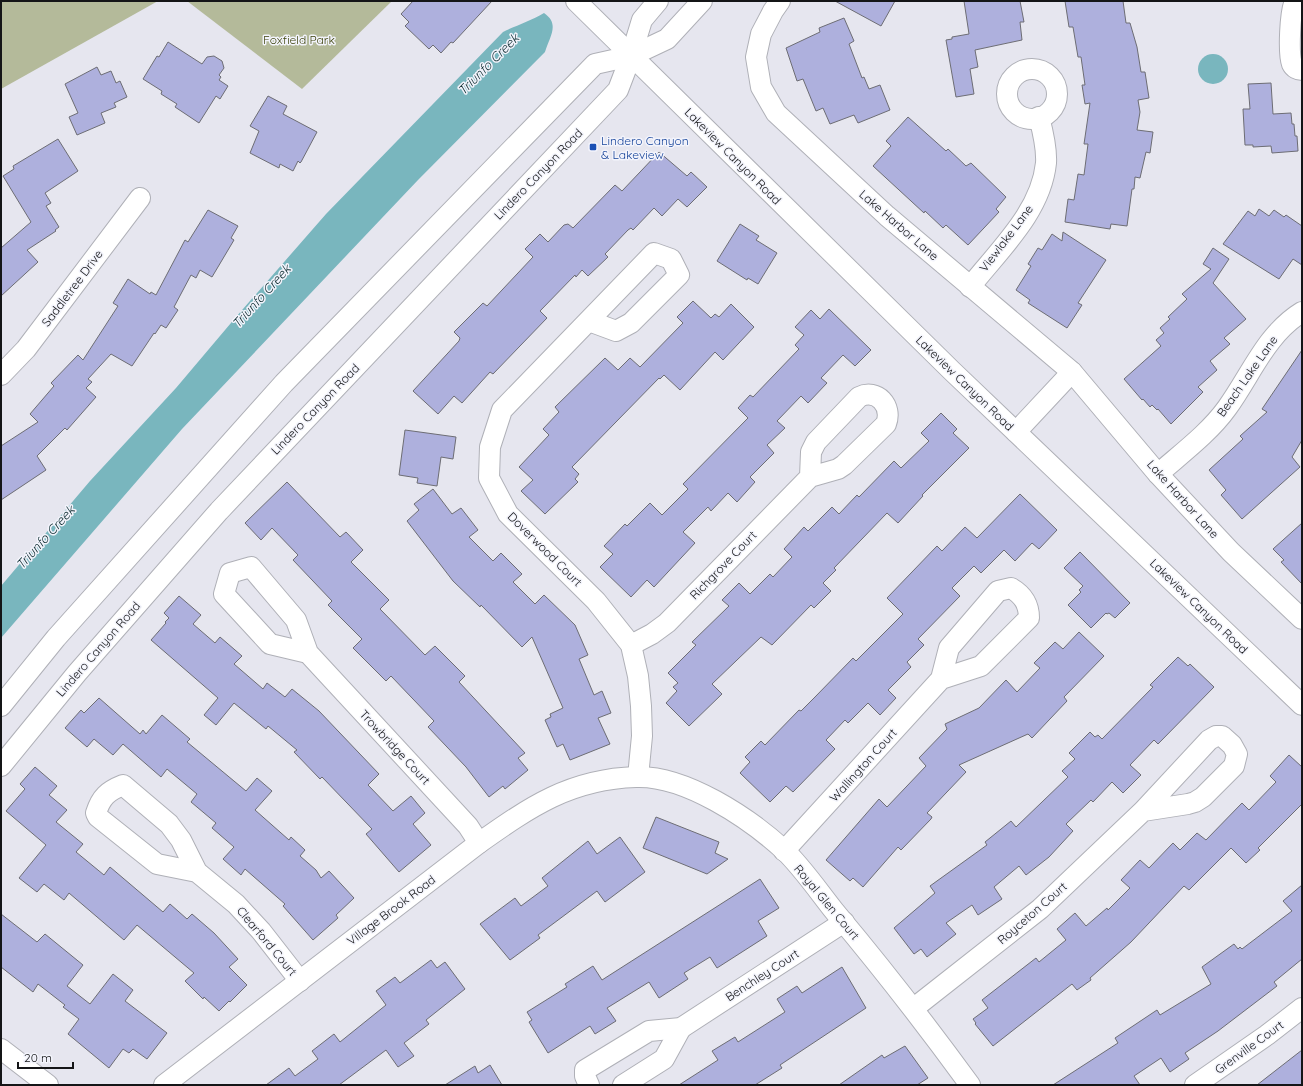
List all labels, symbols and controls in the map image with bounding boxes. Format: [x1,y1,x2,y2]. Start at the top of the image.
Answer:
water label: Triunfo Creek [454,29,523,98]
park label: Foxfield Park [263,32,335,47]
street label: Lakeview Canyon Road [682,105,784,207]
street label: Lindero Canyon Road [491,125,585,223]
place label: Lindero Canyon & Lakeview [601,133,689,162]
marker: Lindero Canyon & Lakeview [588,142,598,152]
street label: Lake Harbor Lane [856,186,942,264]
street label: Viewlake Lane [976,201,1036,274]
street label: Saddletree Drive [38,247,106,329]
water label: Triunfo Creek [228,260,294,331]
street label: Lakeview Canyon Road [913,332,1017,434]
street label: Beach Lake Lane [1213,332,1281,419]
street label: Lindero Canyon Road [268,360,362,458]
street label: Lake Harbor Lane [1144,457,1222,541]
water label: Triunfo Creek [12,501,78,572]
street label: Doverwood Court [505,509,585,589]
street label: Richgrove Court [686,528,760,602]
street label: Lakeview Canyon Road [1147,555,1251,657]
street label: Lindero Canyon Road [53,598,143,700]
street label: Trowbridge Court [357,706,433,788]
street label: Wallington Court [826,725,900,805]
street label: Royal Glen Court [791,861,863,943]
street label: Village Brook Road [344,872,438,948]
street label: Royceton Court [994,879,1070,947]
street label: Clearford Court [234,903,300,979]
street label: Benchley Court [722,946,802,1004]
street label: Grenville Court [1212,1017,1286,1077]
scale bar [18,1044,73,1070]
text: 20 m [24,1050,52,1065]

